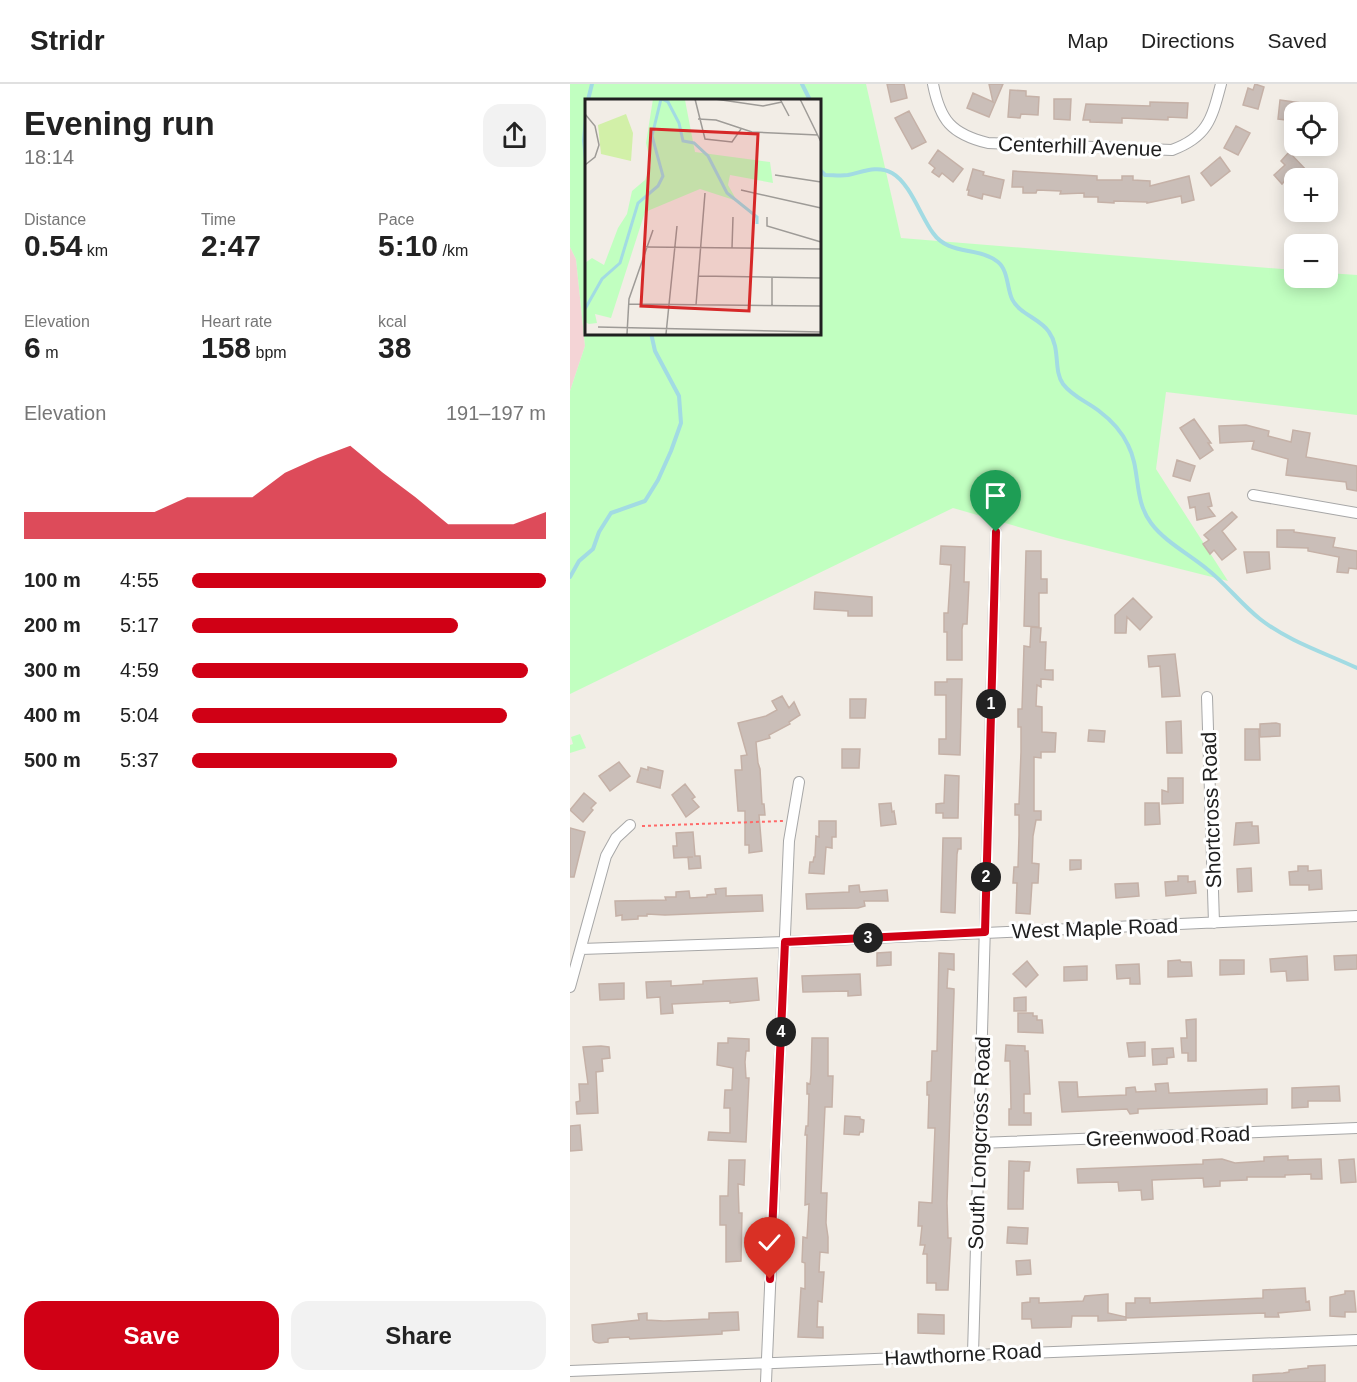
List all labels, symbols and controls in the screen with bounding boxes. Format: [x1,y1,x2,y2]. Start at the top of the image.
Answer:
text: Stridr [30,25,105,56]
text: Map [1067,29,1108,52]
text: Directions [1141,29,1234,52]
text: Saved [1267,29,1327,52]
inset map [585,99,820,334]
map controls [1284,102,1338,288]
button: locate [1284,102,1338,156]
button: share [483,104,546,167]
text: Evening run [24,105,215,142]
street label: Centerhill Avenue [998,132,1162,160]
text: 18:14 [24,146,74,168]
button: + [1284,168,1338,222]
text: Distance [24,211,86,228]
text: Time [201,211,236,228]
text: Pace [378,211,414,228]
text: 0.54 [24,229,82,262]
text: 2:47 [201,229,261,262]
text: 5:10 [378,229,438,262]
button: − [1284,234,1338,288]
text: km [82,242,108,259]
text: /km [438,242,468,259]
text: Elevation [24,313,90,330]
text: Heart rate [201,313,272,330]
text: kcal [378,313,406,330]
text: 6 [24,331,41,364]
text: 158 [201,331,251,364]
text: 38 [378,331,411,364]
text: m [41,344,58,361]
text: bpm [251,344,287,361]
text: Elevation [24,402,106,424]
text: 191–197 m [446,402,546,424]
pin [970,470,1021,532]
icon: arrive [979,479,1012,512]
text: 100 m [24,569,81,591]
text: 4:55 [120,569,159,591]
text: 200 m [24,614,81,636]
text: 5:17 [120,614,159,636]
text: 300 m [24,659,81,681]
text: 4:59 [120,659,159,681]
pin: 1 [976,689,1006,719]
text: 1 [987,695,995,712]
text: 400 m [24,704,81,726]
text: 5:04 [120,704,159,726]
street label: Shortcross Road [1197,731,1225,889]
text: 500 m [24,749,81,771]
text: 5:37 [120,749,159,771]
pin: 2 [971,862,1001,892]
text: 2 [982,868,990,885]
street label: West Maple Road [1011,914,1179,942]
pin: 3 [853,923,883,953]
text: 3 [864,929,872,946]
pin: 4 [766,1017,796,1047]
text: 4 [777,1023,785,1040]
street label: South Longcross Road [964,1036,994,1250]
street label: Greenwood Road [1085,1122,1251,1150]
pin [744,1217,795,1279]
icon: check [753,1226,786,1259]
button: Save [24,1301,279,1370]
button: Share [291,1301,546,1370]
street label: Hawthorne Road [884,1338,1042,1370]

